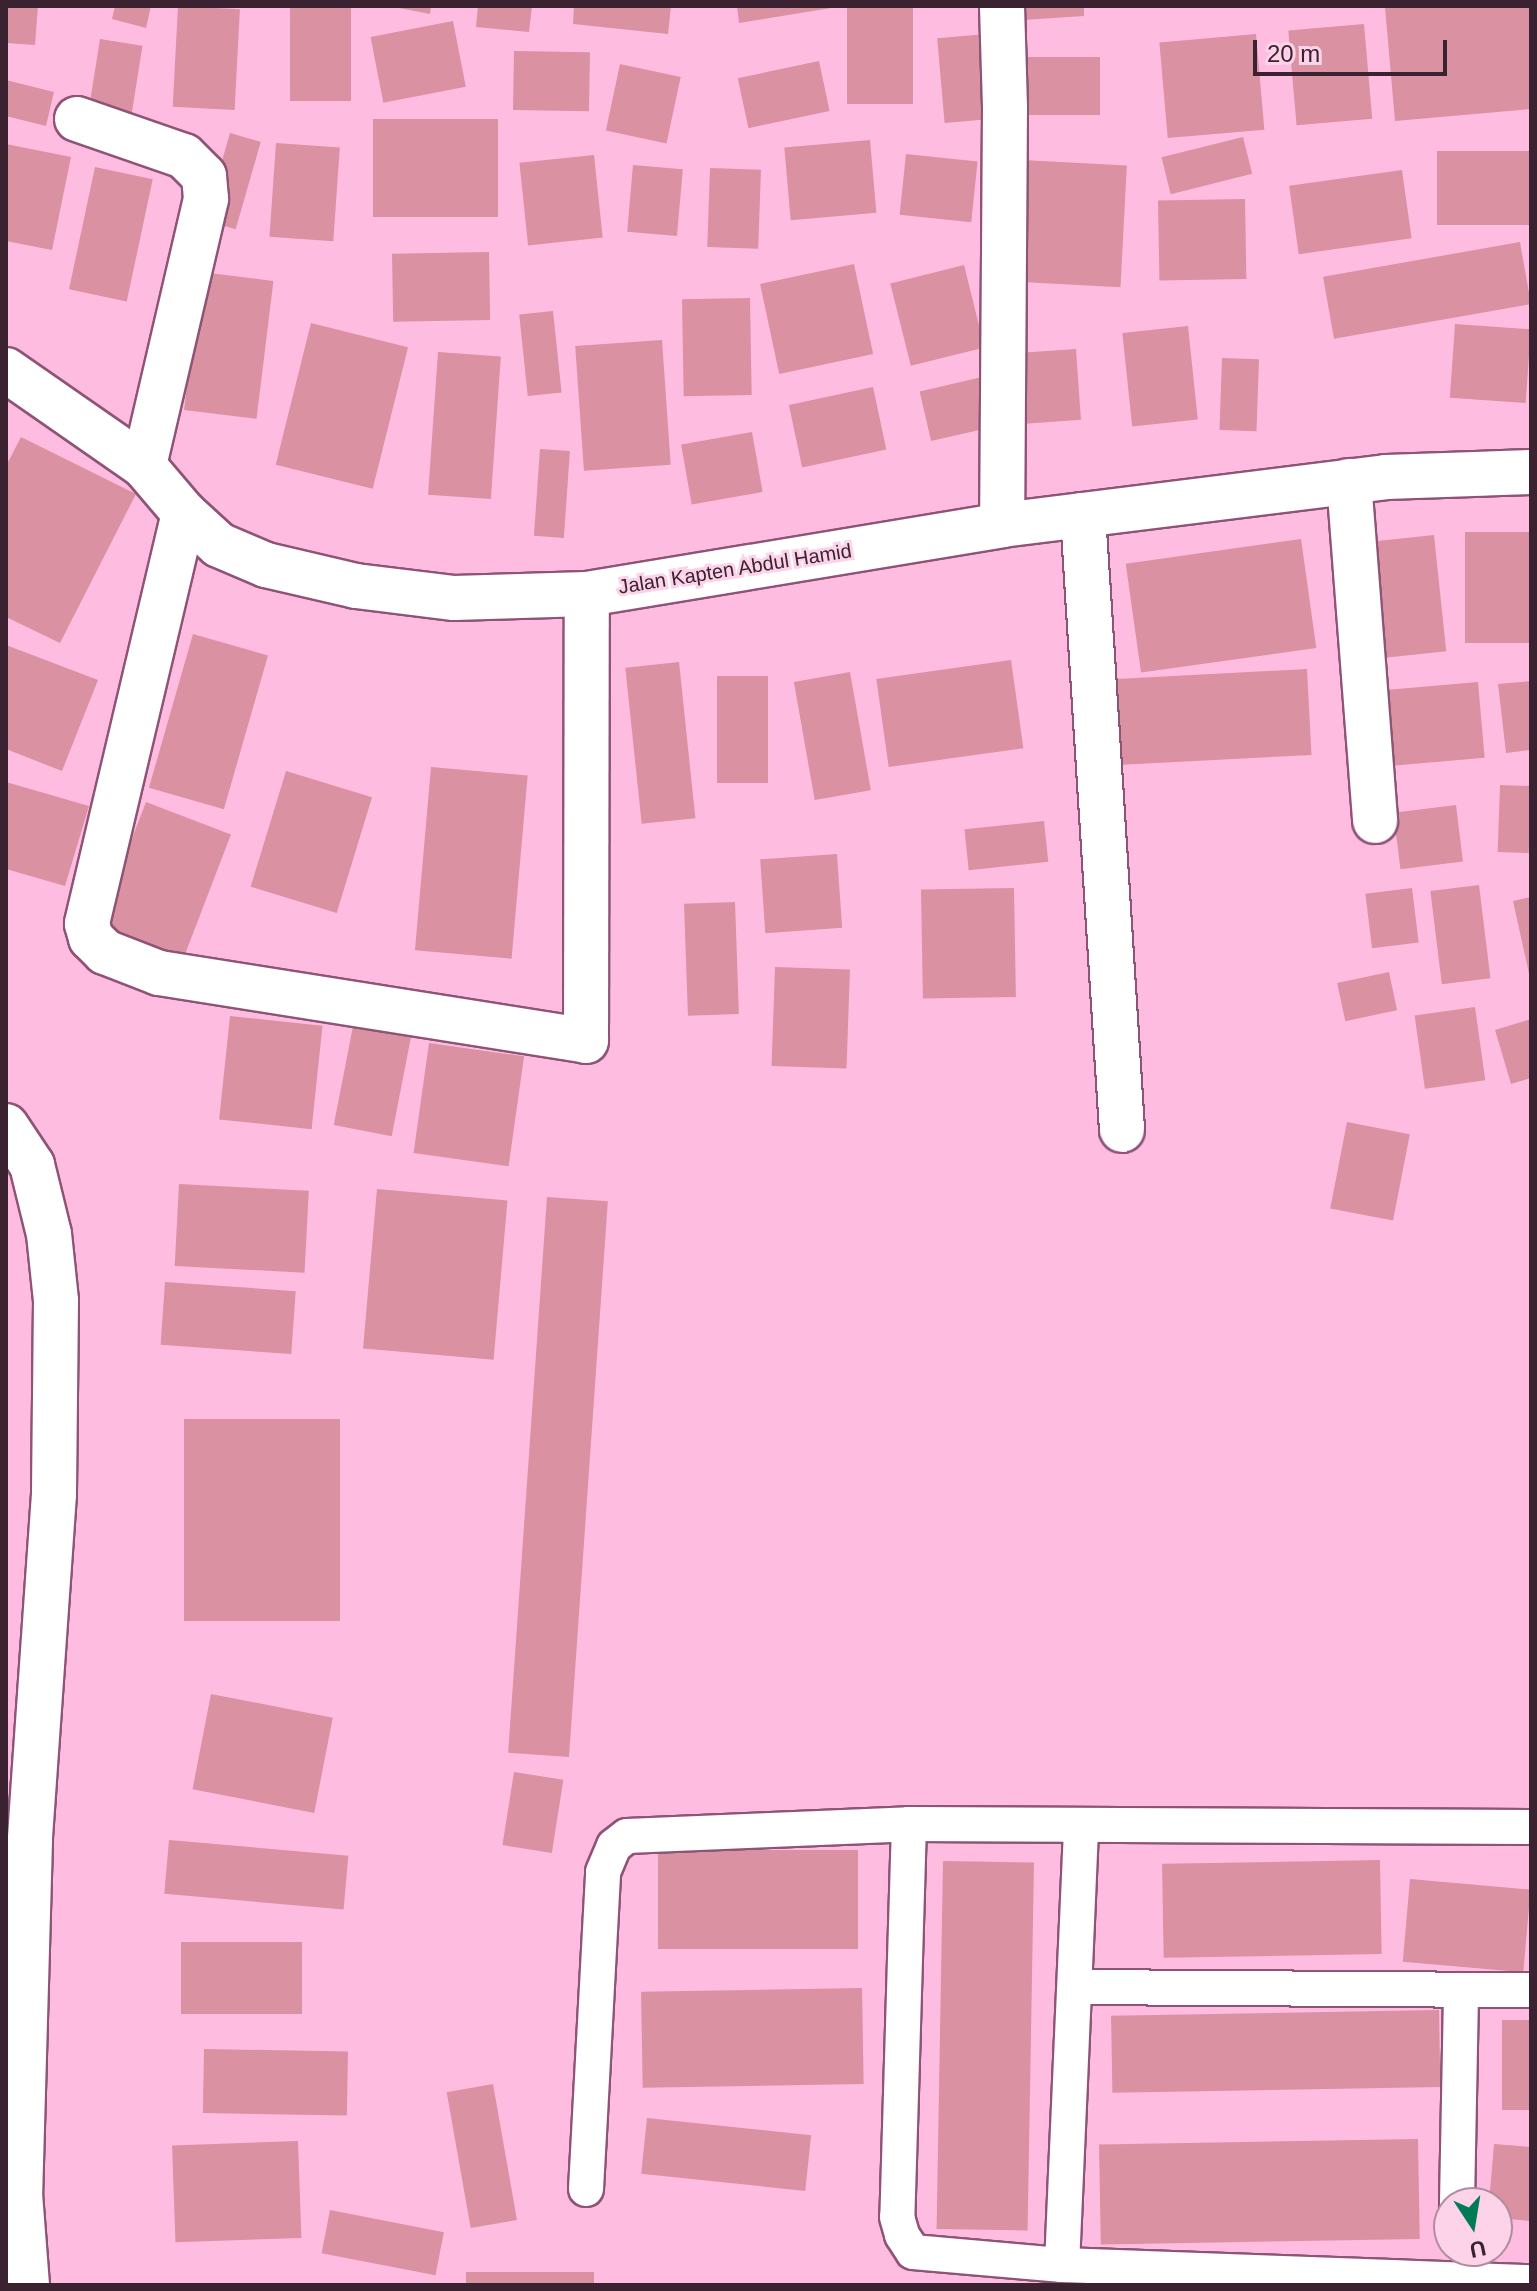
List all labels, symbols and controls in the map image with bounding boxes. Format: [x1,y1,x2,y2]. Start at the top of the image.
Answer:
scale bar [1257,24,1451,74]
text: 20 m [1267,40,1320,67]
street label: Jalan Kapten Abdul Hamid [616,539,854,599]
north arrow [1433,2187,1513,2267]
text: U [1467,2235,1488,2263]

